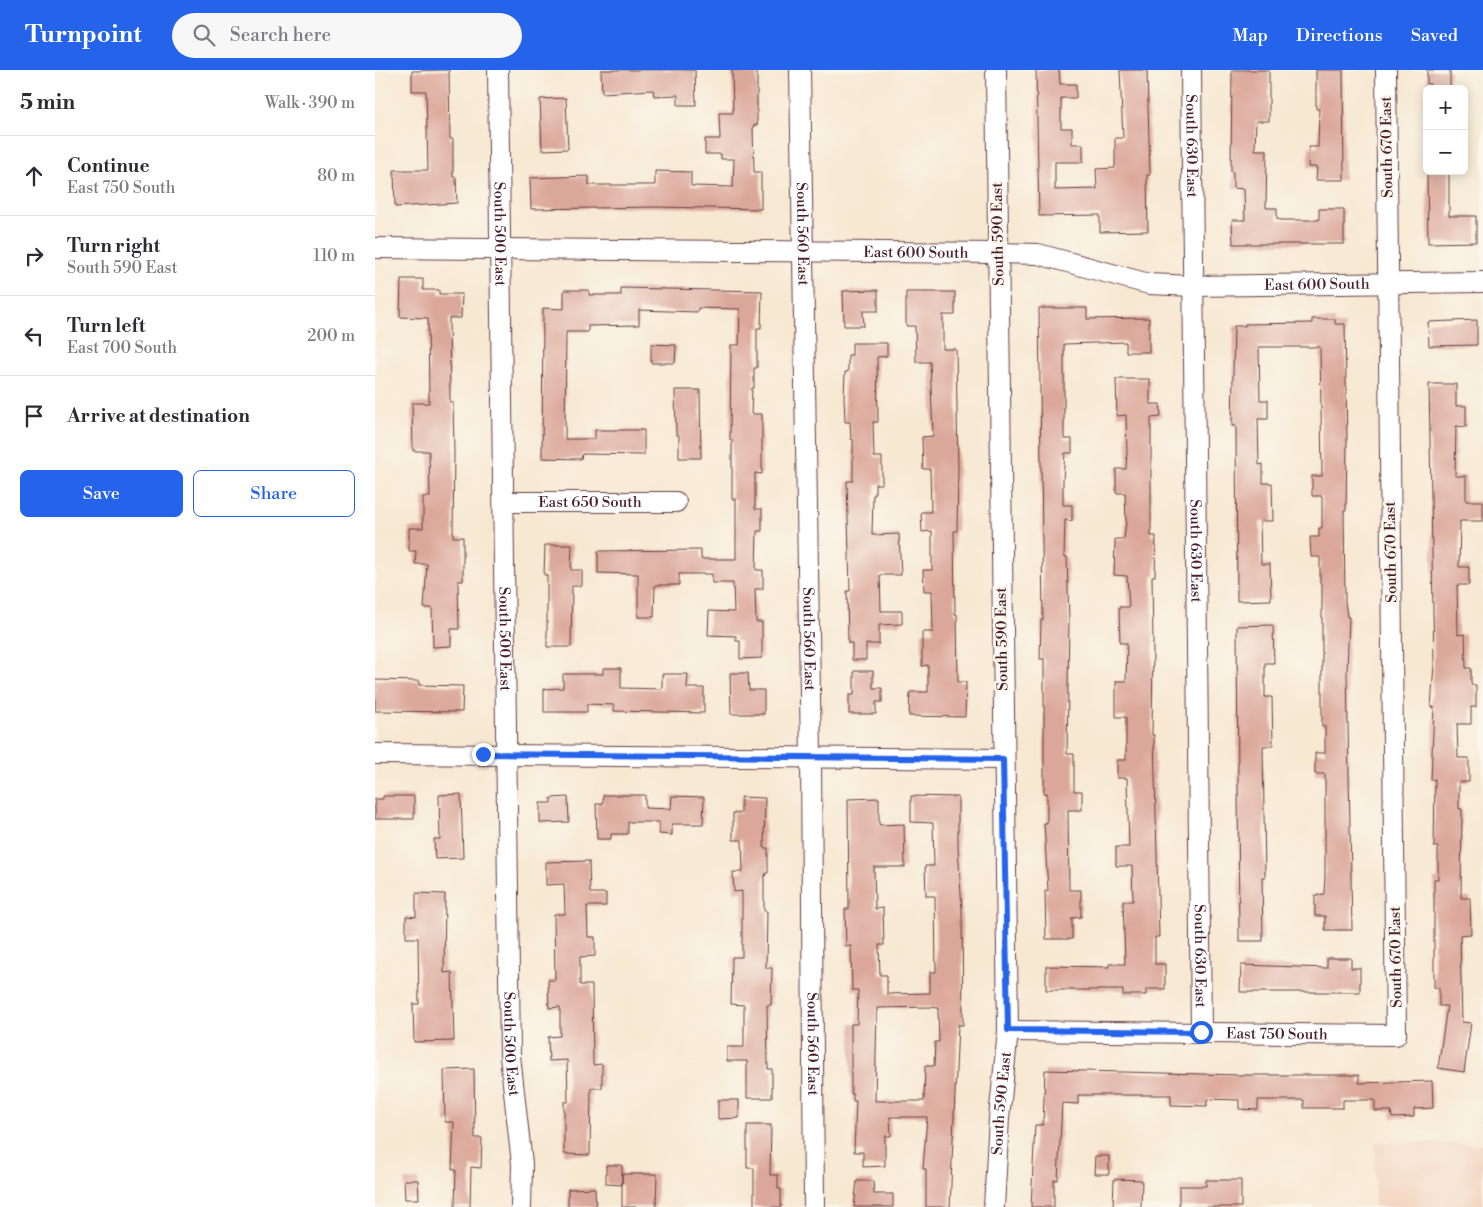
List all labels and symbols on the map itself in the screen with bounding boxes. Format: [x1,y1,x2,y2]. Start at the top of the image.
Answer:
street label: South 630 East [1182,94,1202,199]
street label: South 670 East [1377,95,1397,198]
street label: South 590 East [988,181,1008,286]
street label: South 500 East [490,182,510,287]
street label: South 560 East [792,182,813,287]
street label: East 600 South [863,242,969,262]
street label: East 600 South [1264,274,1370,295]
street label: East 650 South [538,493,642,512]
street label: South 630 East [1186,499,1206,604]
street label: South 670 East [1381,500,1401,603]
street label: South 590 East [992,586,1012,691]
street label: South 500 East [495,587,515,692]
street label: South 560 East [799,587,819,692]
route end [472,743,495,766]
street label: South 630 East [1190,904,1210,1009]
street label: South 670 East [1386,905,1406,1008]
street label: South 500 East [500,992,524,1098]
street label: South 560 East [803,992,823,1096]
route start [1190,1021,1213,1044]
street label: East 750 South [1226,1024,1328,1044]
street label: South 590 East [987,1050,1015,1155]

